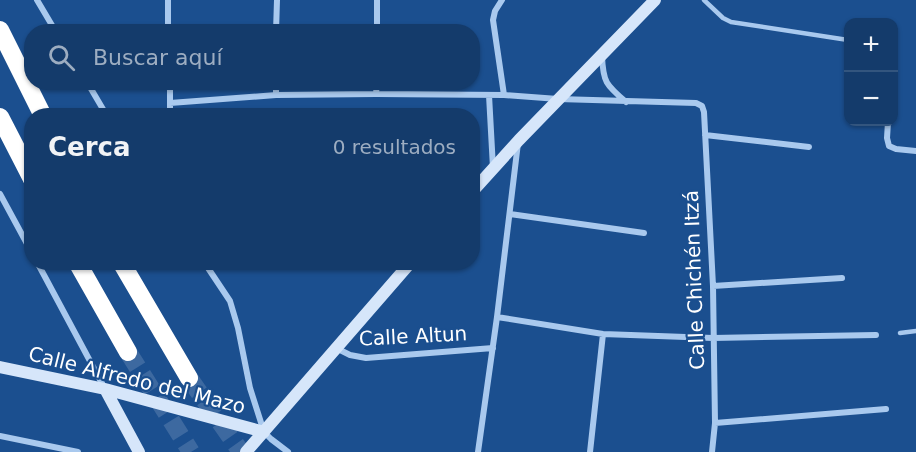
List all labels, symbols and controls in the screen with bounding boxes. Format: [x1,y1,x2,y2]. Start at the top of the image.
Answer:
map controls [844,18,898,126]
button: + [844,18,898,72]
search box [24,24,480,90]
icon: search [45,41,78,74]
text: Buscar aquí [93,45,223,70]
button: − [844,72,898,126]
text: Cerca [48,132,131,162]
text: 0 resultados [333,135,456,159]
street label: Calle Chichén Itzá [679,190,709,370]
street label: Calle Altun [358,321,468,351]
street label: Calle Alfredo del Mazo [26,341,248,419]

